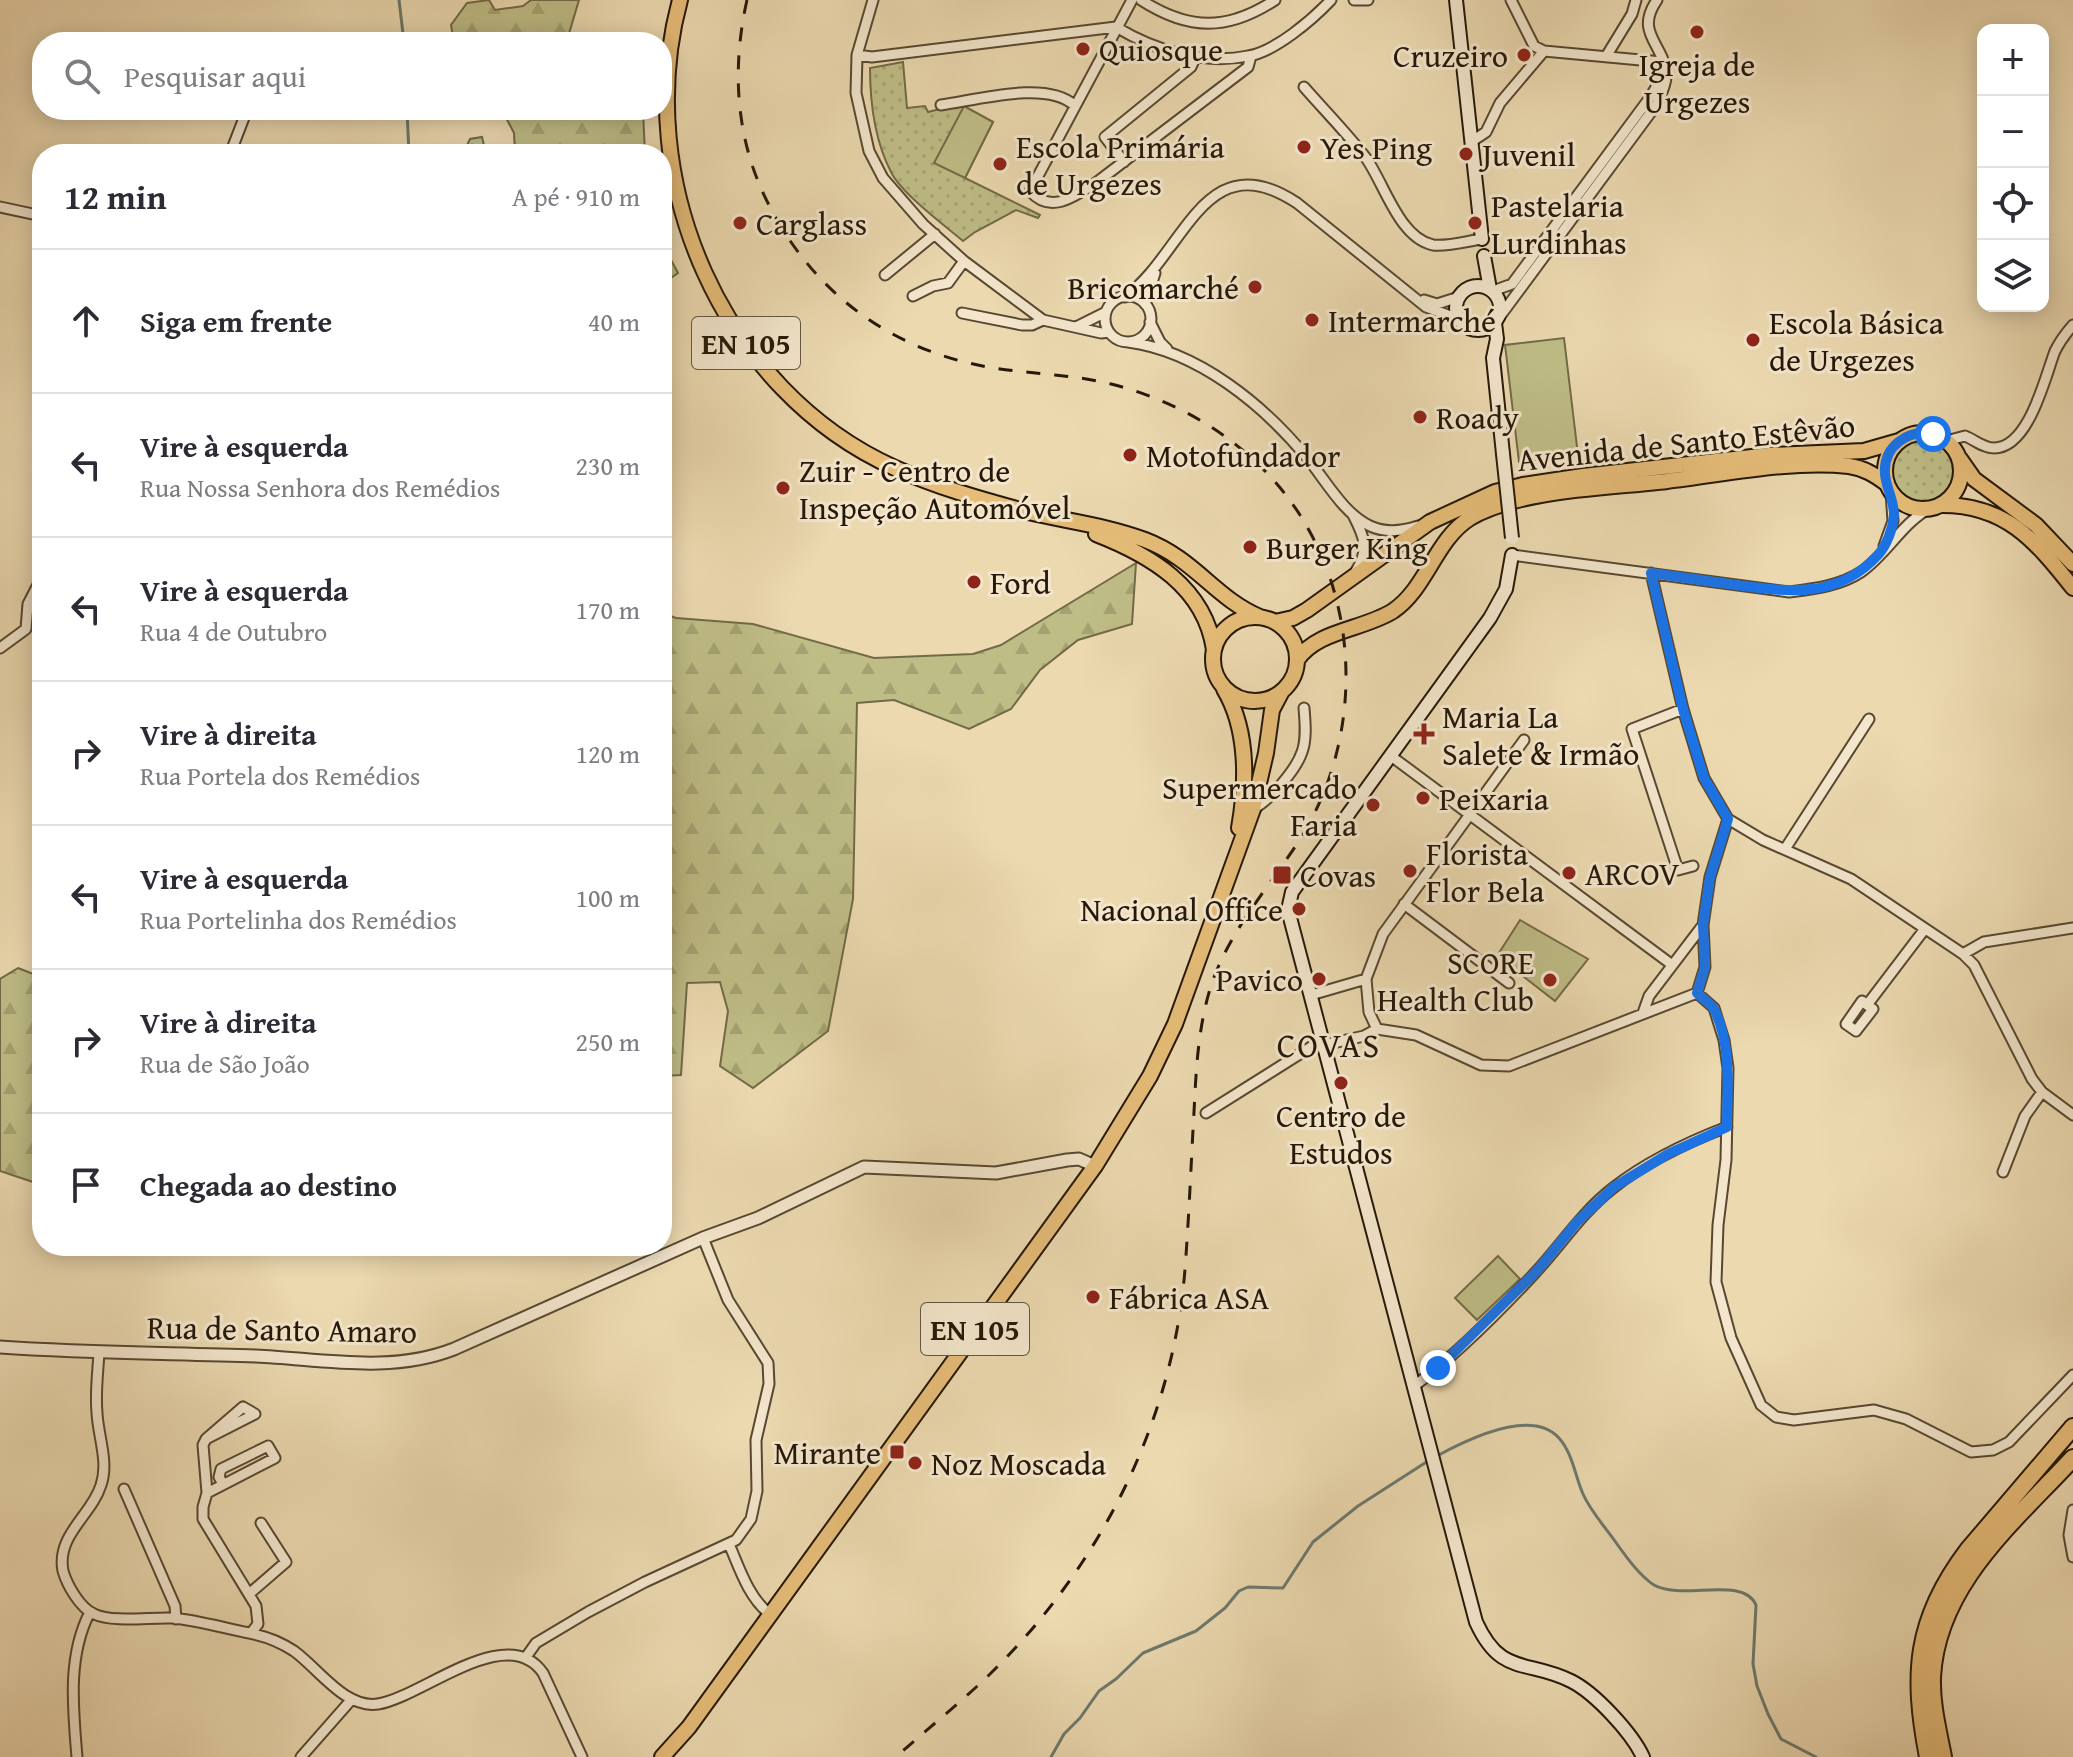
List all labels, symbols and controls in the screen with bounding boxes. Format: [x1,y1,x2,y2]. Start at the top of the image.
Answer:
marker: Igreja de Urgezes [1688,23,1706,41]
map controls [1977,24,2049,312]
button: + [1977,24,2049,96]
place label: Quiosque [1099,26,1223,73]
search box [32,32,672,120]
place label: Cruzeiro [1393,32,1508,79]
marker: Quiosque [1074,40,1092,58]
place label: Igreja de Urgezes [1639,41,1755,125]
marker: Cruzeiro [1515,46,1533,64]
icon: search [60,54,104,98]
text: Pesquisar aqui [124,54,306,98]
button: − [1977,96,2049,168]
place label: Escola Primária de Urgezes [1016,123,1225,207]
place label: Yes Ping [1320,124,1432,171]
place label: Juvenil [1478,131,1576,178]
marker: Yes Ping [1295,138,1313,156]
marker: Juvenil [1457,145,1475,163]
marker: Escola Primária de Urgezes [991,155,1009,173]
button: locate [1977,168,2049,240]
text: 12 min [64,172,166,221]
text: A pé · 910 m [512,177,640,216]
place label: Pastelaria Lurdinhas [1491,182,1627,266]
place label: Carglass [756,200,867,247]
marker: Carglass [731,214,749,232]
marker: Pastelaria Lurdinhas [1466,214,1484,232]
button: layers [1977,240,2049,312]
place label: Bricomarché [1068,264,1239,311]
marker: Bricomarché [1246,278,1264,296]
place label: Intermarché [1328,297,1496,344]
icon: ahead [64,299,108,343]
text: Siga em frente [140,299,332,343]
place label: Escola Básica de Urgezes [1769,299,1944,383]
text: 40 m [588,302,640,341]
marker: Intermarché [1303,311,1321,329]
road number: EN 105 [692,317,800,369]
marker: Escola Básica de Urgezes [1744,331,1762,349]
place label: Roady [1436,394,1519,441]
street label: Avenida de Santo Estêvão [1515,401,1857,483]
marker: Roady [1411,408,1429,426]
route start [1915,416,1951,452]
text: Vire à esquerda [140,424,348,468]
place label: Motofundador [1146,432,1341,479]
icon: left [64,443,108,487]
text: 230 m [575,446,640,485]
marker: Motofundador [1121,446,1139,464]
place label: Zuir - Centro de Inspeção Automóvel [799,447,1070,531]
text: Rua Nossa Senhora dos Remédios [140,468,500,507]
marker: Zuir - Centro de Inspeção Automóvel [774,479,792,497]
place label: Burger King [1266,524,1428,571]
marker: Burger King [1241,538,1259,556]
place label: Ford [990,559,1051,606]
text: Vire à esquerda [140,568,348,612]
marker: Ford [965,573,983,591]
icon: left [64,587,108,631]
text: 170 m [575,590,640,629]
text: Rua 4 de Outubro [140,612,327,651]
place label: Maria La Salete & Irmão [1442,693,1639,777]
text: Vire à direita [140,712,317,756]
marker: Maria La Salete & Irmão [1413,723,1435,745]
icon: right [64,731,108,775]
text: 120 m [575,734,640,773]
text: Rua Portela dos Remédios [140,756,420,795]
place label: Supermercado Faria [1162,764,1357,848]
place label: Peixaria [1439,775,1549,822]
marker: Peixaria [1414,789,1432,807]
marker: Supermercado Faria [1364,796,1382,814]
place label: Florista Flor Bela [1426,830,1544,914]
place label: ARCOV [1585,850,1680,897]
place label: Covas [1300,852,1376,899]
text: Vire à esquerda [140,856,348,900]
marker: Florista Flor Bela [1401,862,1419,880]
marker: Covas [1271,864,1293,886]
marker: ARCOV [1560,864,1578,882]
icon: left [64,875,108,919]
text: 100 m [575,878,640,917]
place label: Nacional Office [1080,886,1283,933]
text: Rua Portelinha dos Remédios [140,900,457,939]
marker: Nacional Office [1290,900,1308,918]
place label: SCORE Health Club [1377,939,1534,1023]
place label: Pavico [1216,956,1303,1003]
marker: Pavico [1310,970,1328,988]
marker: SCORE Health Club [1541,971,1559,989]
text: Vire à direita [140,1000,317,1044]
icon: right [64,1019,108,1063]
district label: COVAS [1277,1020,1381,1069]
text: 250 m [575,1022,640,1061]
text: Rua de São João [140,1044,310,1083]
marker: Centro de Estudos [1332,1074,1350,1092]
place label: Centro de Estudos [1276,1092,1406,1176]
icon: arrive [64,1163,108,1207]
text: Chegada ao destino [140,1163,397,1207]
place label: Fábrica ASA [1109,1274,1270,1321]
marker: Fábrica ASA [1084,1288,1102,1306]
street label: Rua de Santo Amaro [147,1303,417,1355]
road number: EN 105 [921,1303,1029,1355]
route end [1420,1350,1456,1386]
place label: Mirante [774,1429,881,1476]
place label: Noz Moscada [931,1440,1106,1487]
marker: Mirante [888,1443,906,1461]
marker: Noz Moscada [906,1454,924,1472]

